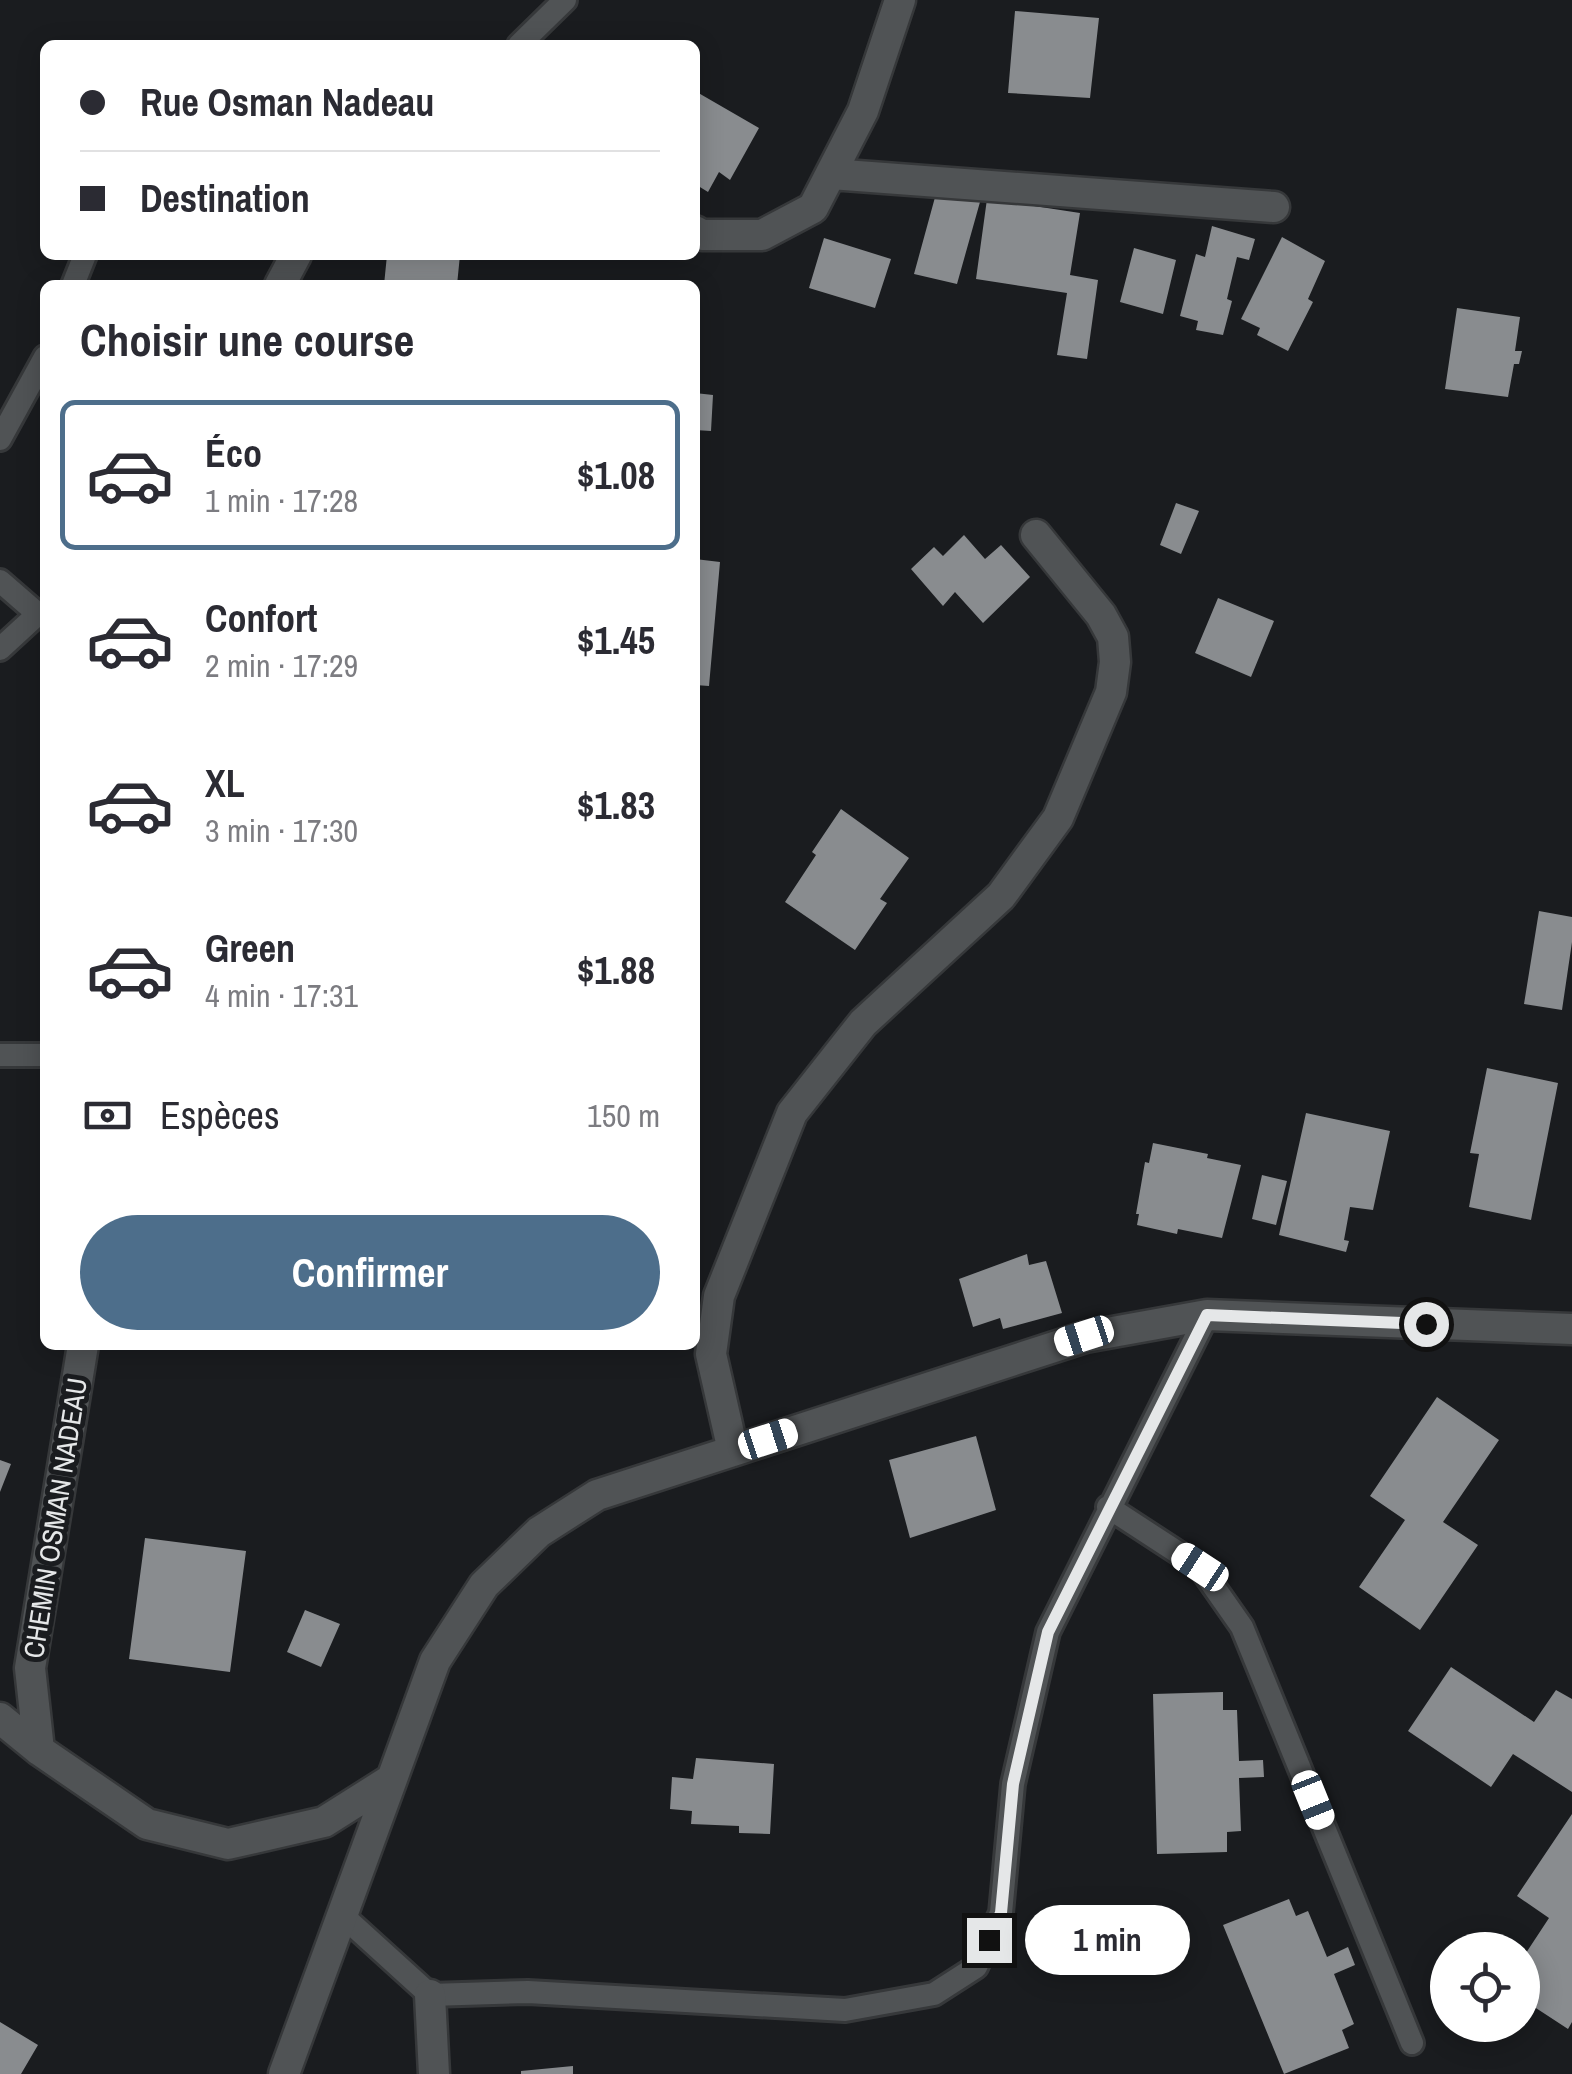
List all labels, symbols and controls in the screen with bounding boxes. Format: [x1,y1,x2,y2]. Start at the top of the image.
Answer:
text: Rue Osman Nadeau [140,77,434,128]
text: Destination [140,173,310,224]
text: Choisir une course [80,309,414,370]
text: Éco [205,428,262,479]
icon: car [85,430,175,520]
text: $1.08 [577,450,655,501]
text: 1 min · 17:28 [205,479,358,522]
text: Confort [205,593,317,644]
icon: car [85,595,175,685]
text: $1.45 [577,615,655,666]
text: 2 min · 17:29 [205,644,358,687]
text: XL [205,758,245,809]
icon: car [85,760,175,850]
text: $1.83 [577,780,655,831]
text: 3 min · 17:30 [205,809,358,852]
text: Green [205,923,295,974]
icon: car [85,925,175,1015]
text: $1.88 [577,945,655,996]
text: 4 min · 17:31 [205,974,358,1017]
icon: cash [80,1088,135,1143]
text: Espèces [160,1090,280,1141]
text: 150 m [587,1094,660,1137]
button: Confirmer [80,1215,660,1330]
route start [1404,1302,1449,1347]
car [1051,1312,1117,1360]
street label: CHEMIN OSMAN NADEAU [14,1375,96,1661]
car [735,1415,801,1463]
car [1167,1538,1233,1596]
car [1288,1767,1338,1833]
callout: 1 min [1024,1905,1189,1975]
route end [967,1918,1012,1963]
text: 1 min [1073,1918,1142,1961]
map controls [1430,1932,1540,2042]
button: locate [1430,1932,1540,2042]

